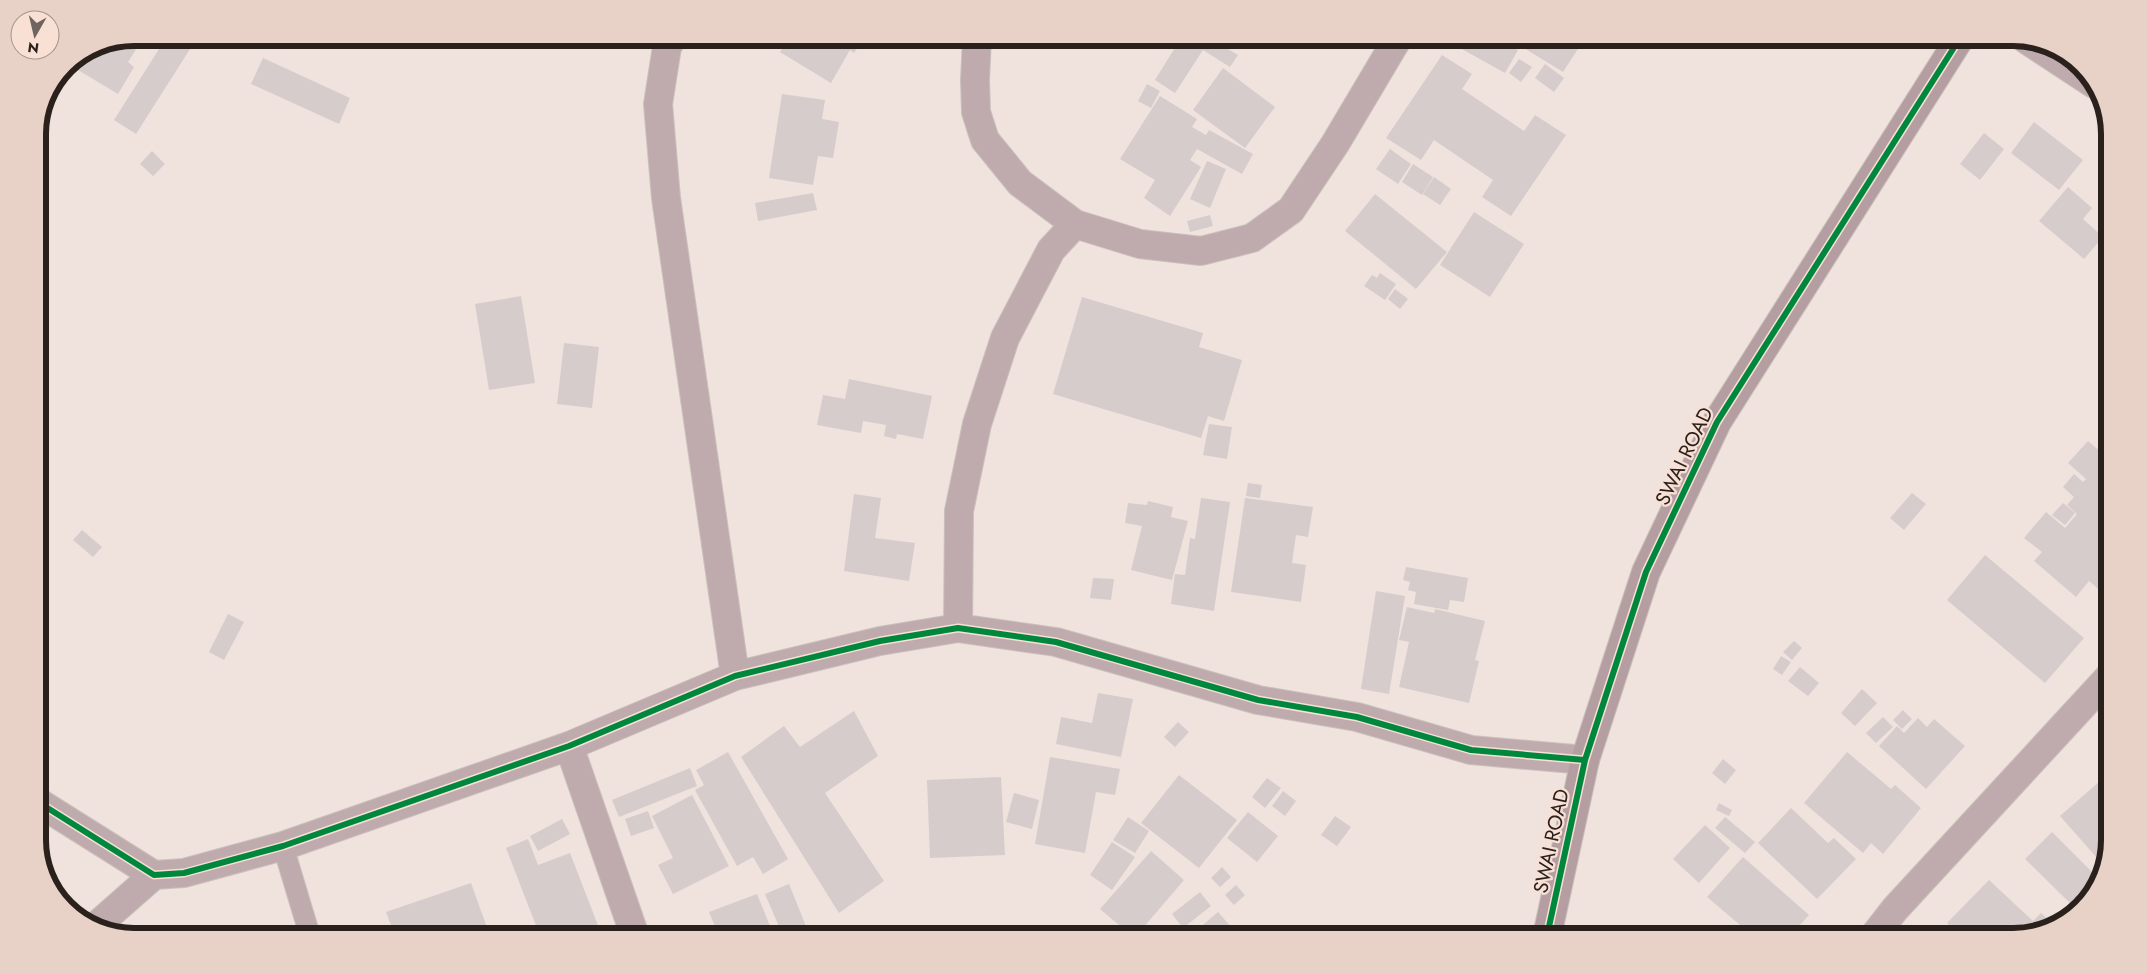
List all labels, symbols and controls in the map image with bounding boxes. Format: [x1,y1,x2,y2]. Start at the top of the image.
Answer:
north arrow [10,10,60,60]
text: N [26,37,40,59]
street label: SWAI ROAD [1648,402,1721,510]
street label: SWAI ROAD [1526,786,1577,896]

